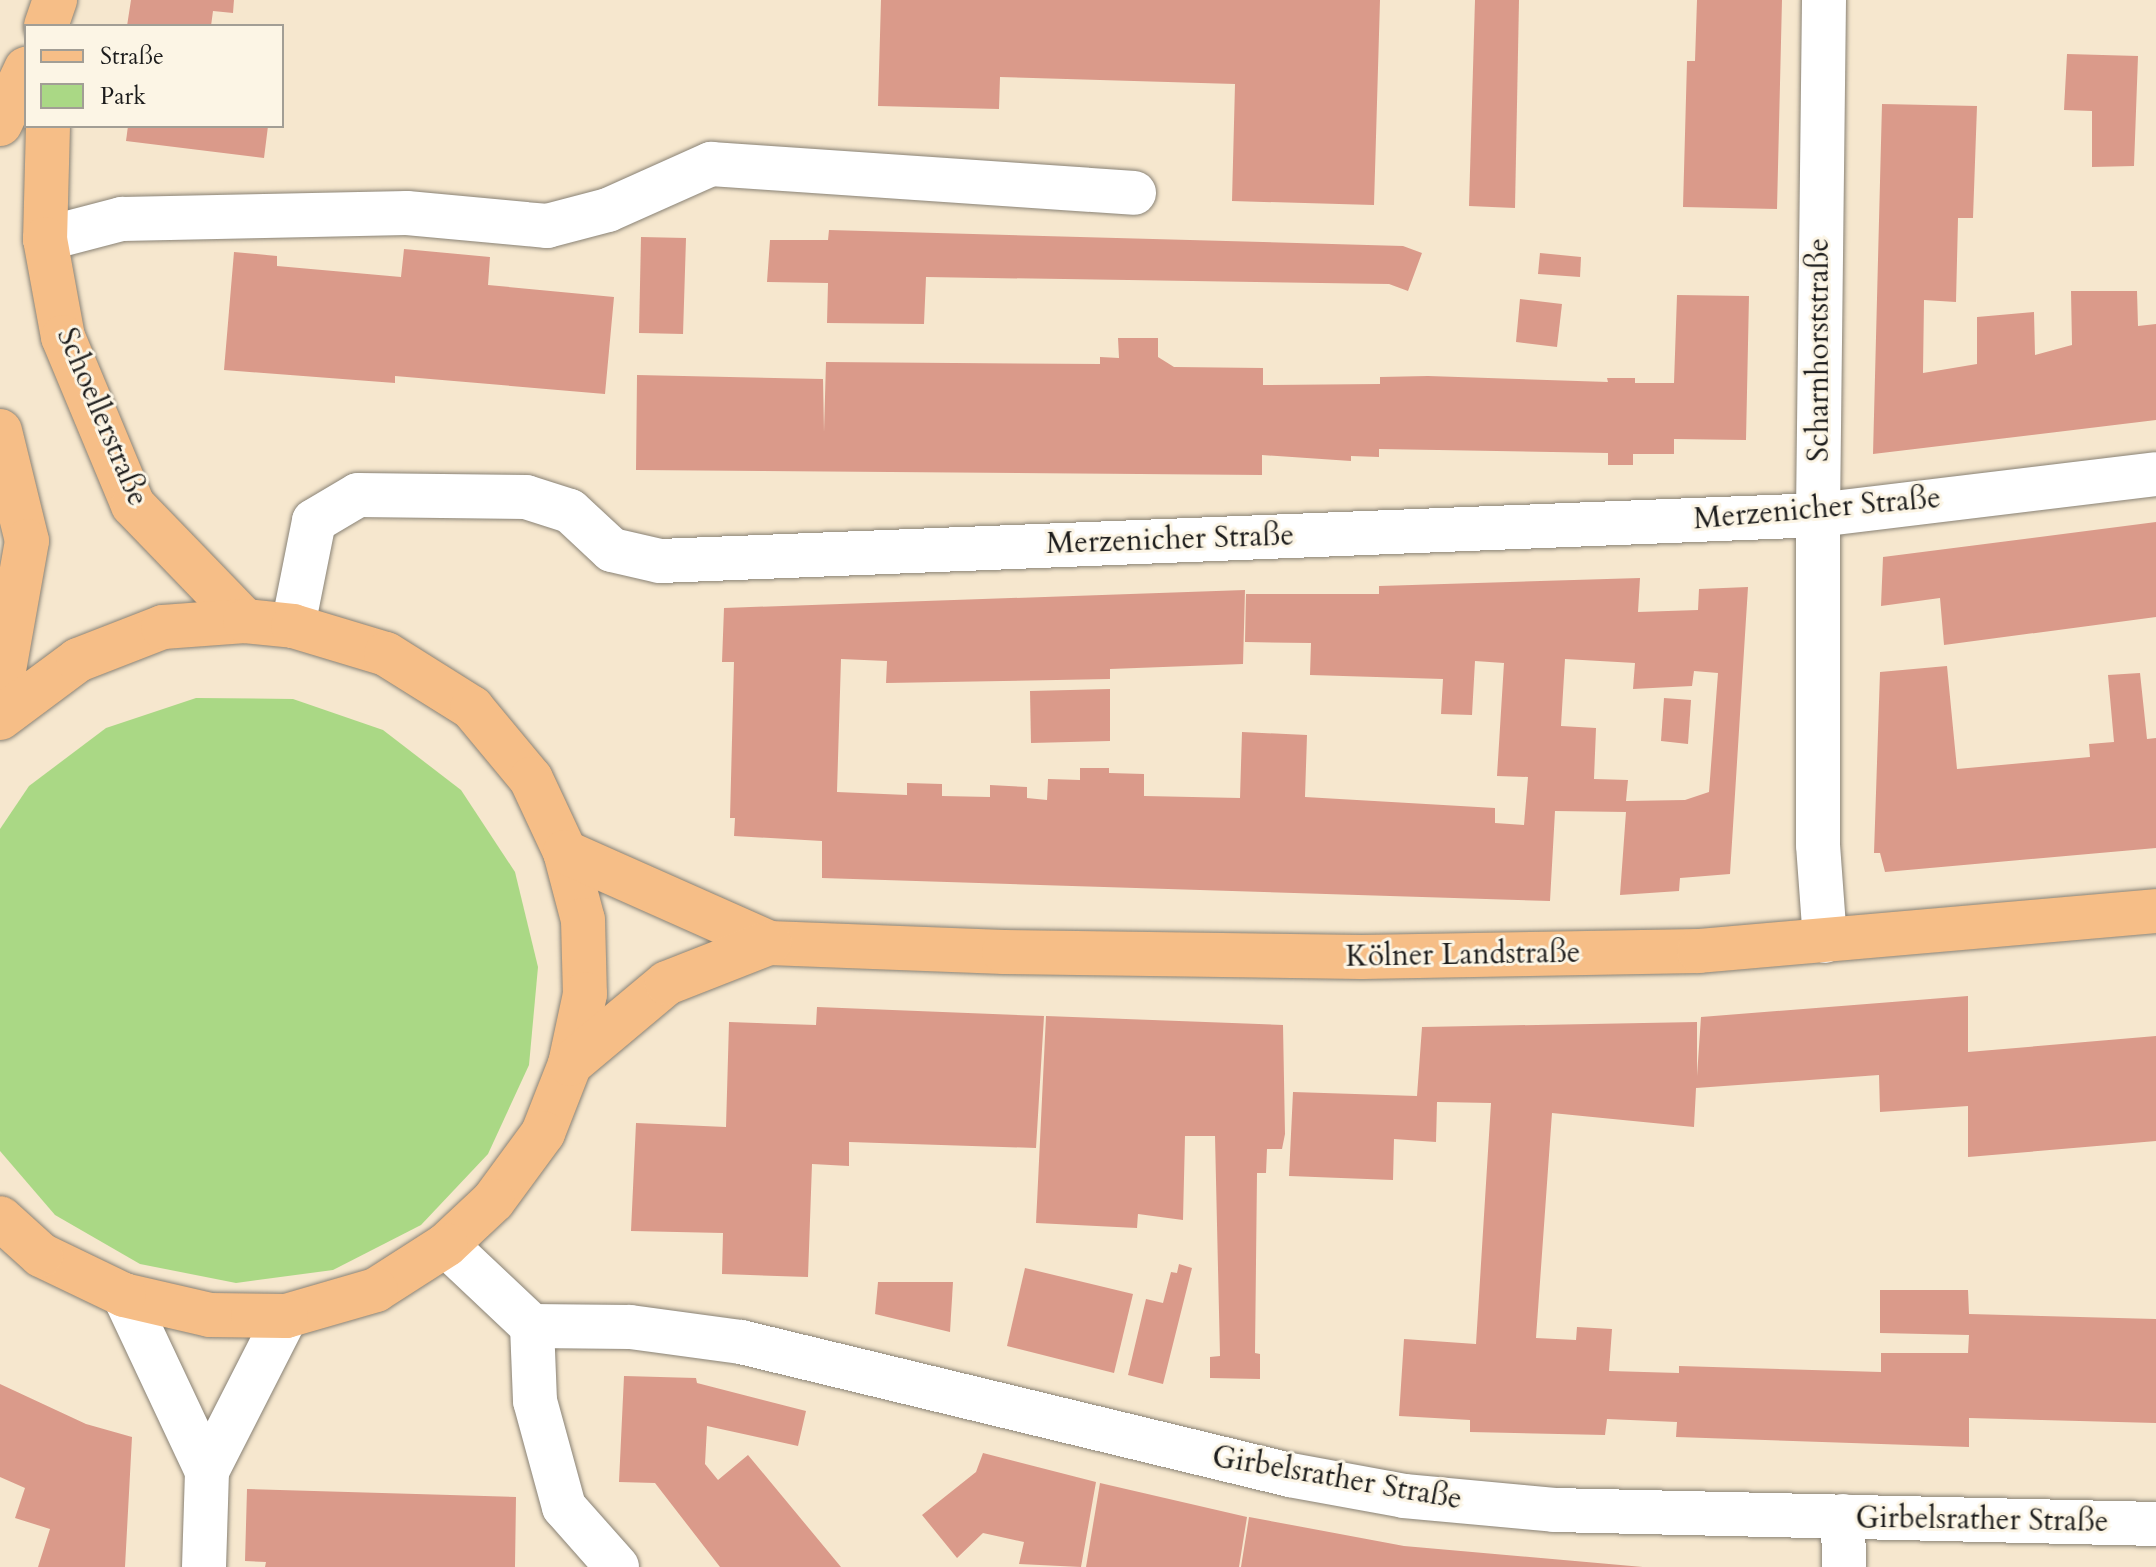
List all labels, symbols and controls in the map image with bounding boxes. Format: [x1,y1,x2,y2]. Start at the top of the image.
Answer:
legend [24,24,284,128]
text: Straße [100,40,164,73]
text: Park [100,80,146,113]
street label: Scharnhorststraße [1801,238,1837,462]
street label: Schoellerstraße [48,323,156,511]
street label: Merzenicher Straße [1692,480,1942,538]
street label: Merzenicher Straße [1045,518,1295,562]
street label: Kölner Landstraße [1345,935,1581,975]
street label: Girbelsrather Straße [1209,1438,1465,1518]
street label: Girbelsrather Straße [1855,1500,2109,1540]

